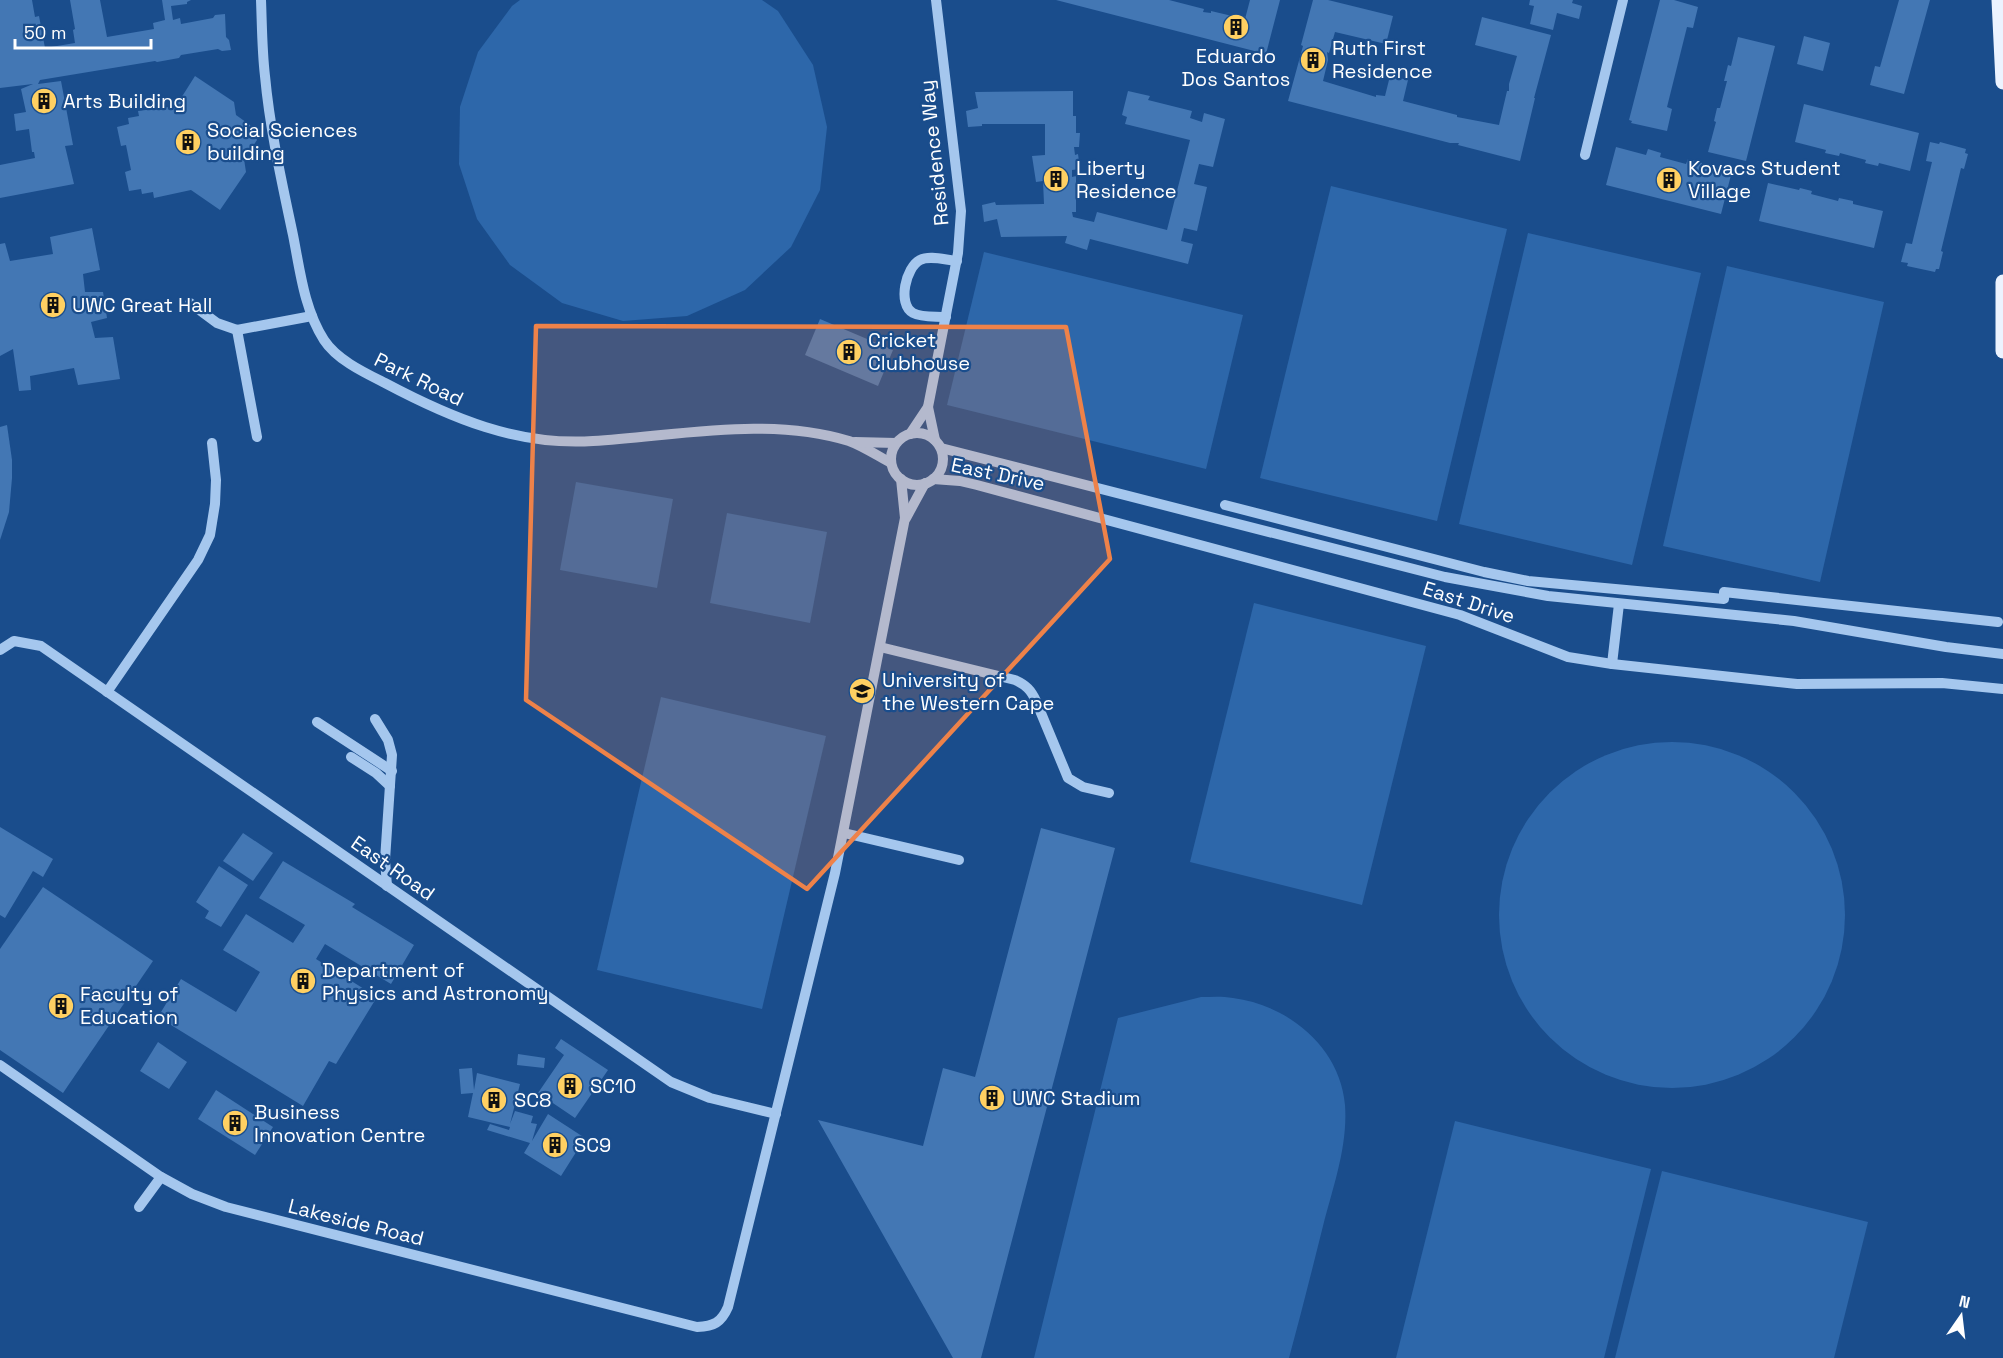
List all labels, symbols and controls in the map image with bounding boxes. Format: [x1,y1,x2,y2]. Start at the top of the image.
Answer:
scale bar [15,12,152,50]
building icon: Eduardo Dos Santos [1221,12,1251,42]
text: 50 m [24,21,66,44]
place label: Ruth First Residence [1332,35,1433,84]
place label: Eduardo Dos Santos [1182,43,1290,92]
building icon: Ruth First Residence [1298,45,1328,75]
street label: Residence Way [913,79,955,227]
building icon: Arts Building [29,86,59,116]
place label: Arts Building [63,88,186,114]
place label: Social Sciences building [207,117,358,166]
building icon: Social Sciences building [173,127,203,157]
place label: Liberty Residence [1076,155,1177,204]
place label: Kovacs Student Village [1688,155,1841,204]
building icon: Liberty Residence [1041,164,1071,194]
building icon: Kovacs Student Village [1654,165,1684,195]
building icon: UWC Great Hall [38,290,68,320]
place label: UWC Great Hall [72,292,213,318]
place label: Cricket Clubhouse [868,327,970,376]
building icon: Cricket Clubhouse [834,337,864,367]
street label: Park Road [370,346,468,412]
street label: East Drive [949,451,1047,497]
street label: East Drive [1420,575,1518,629]
place label: University of the Western Cape [882,667,1054,716]
school or university icon: University of the Western Cape [847,676,877,706]
street label: East Road [346,830,440,906]
place label: Department of Physics and Astronomy [322,957,549,1006]
building icon: Department of Physics and Astronomy [288,966,318,996]
place label: Faculty of Education [80,981,179,1030]
building icon: Faculty of Education [46,991,76,1021]
building icon: SC10 [555,1071,585,1101]
place label: SC10 [590,1073,636,1099]
building icon: UWC Stadium [977,1083,1007,1113]
building icon: SC8 [479,1085,509,1115]
place label: UWC Stadium [1012,1085,1141,1111]
place label: SC8 [514,1087,552,1113]
place label: Business Innovation Centre [254,1099,425,1148]
building icon: Business Innovation Centre [220,1108,250,1138]
building icon: SC9 [540,1130,570,1160]
place label: SC9 [574,1132,611,1158]
street label: Lakeside Road [285,1193,427,1251]
north arrow [1931,1286,1991,1346]
text: N [1957,1290,1972,1313]

